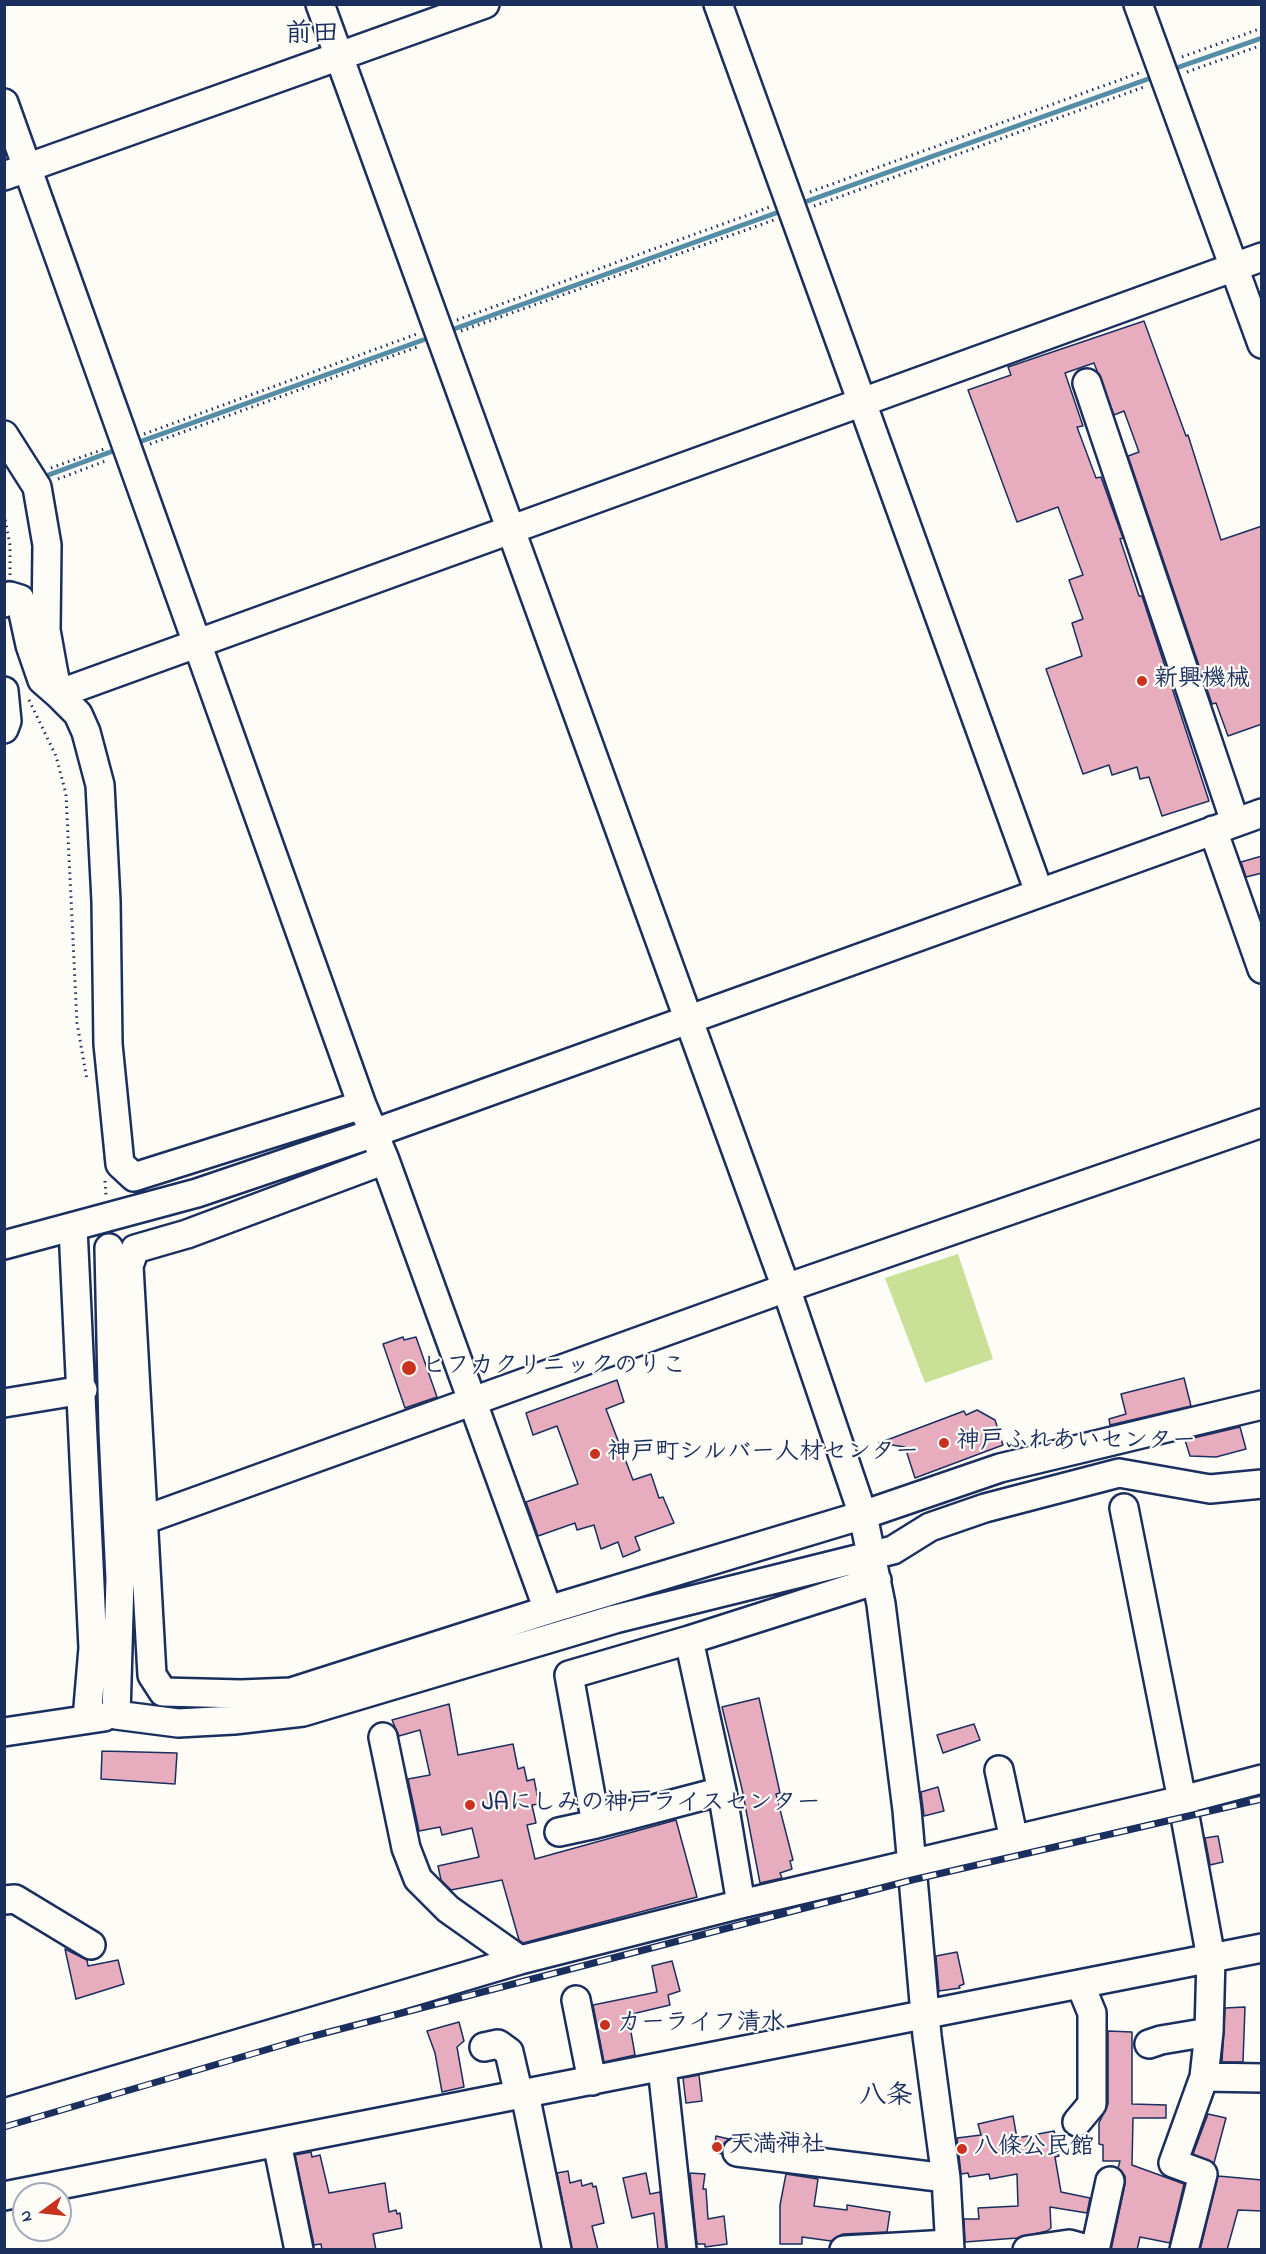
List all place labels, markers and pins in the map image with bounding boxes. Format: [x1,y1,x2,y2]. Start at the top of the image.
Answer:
place label: 新興機械 [1154,667,1250,695]
marker: 新興機械 [1135,674,1149,688]
place label: ヒフカクリニックのりこ [422,1354,686,1382]
marker: ヒフカクリニックのりこ [400,1359,418,1377]
place label: 神戸ふれあいセンター [956,1429,1196,1457]
marker: 神戸ふれあいセンター [937,1436,951,1450]
place label: 神戸町シルバー人材センター [607,1440,919,1468]
marker: 神戸町シルバー人材センター [588,1447,602,1461]
place label: JAにしみの神戸ライスセンター [482,1791,820,1819]
marker: JAにしみの神戸ライスセンター [463,1798,477,1812]
place label: カーライフ清水 [617,2011,785,2039]
marker: カーライフ清水 [598,2018,612,2032]
place label: 天満神社 [729,2133,825,2161]
place label: 八條公民館 [974,2135,1094,2163]
marker: 天満神社 [710,2140,724,2154]
marker: 八條公民館 [955,2142,969,2156]

